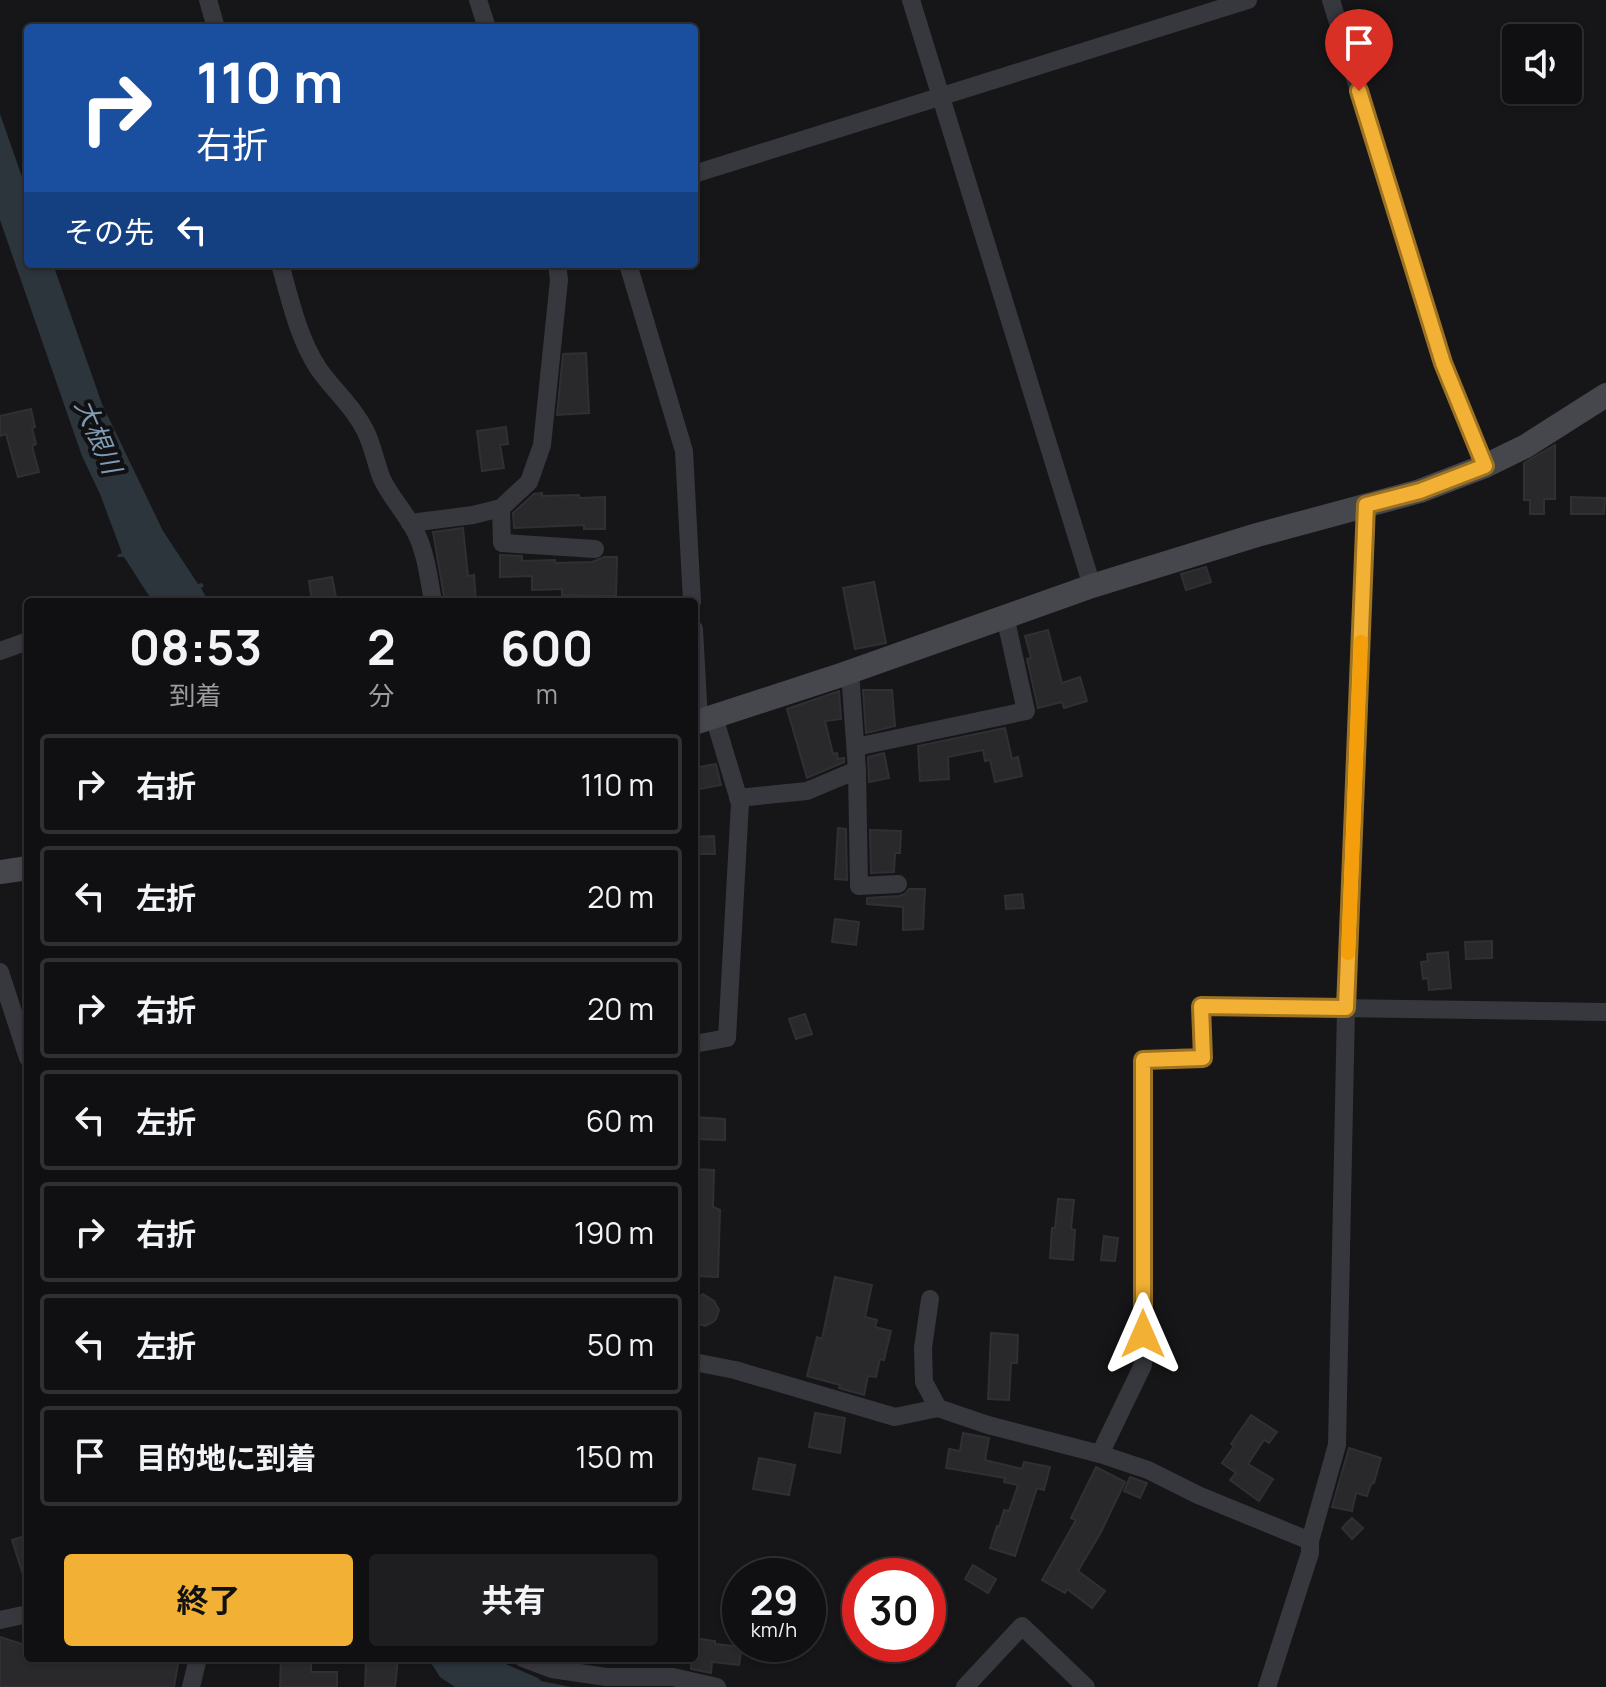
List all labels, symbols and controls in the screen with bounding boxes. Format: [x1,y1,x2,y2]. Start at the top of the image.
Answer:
pin [1325,9,1393,91]
icon: arrive [1337,21,1381,65]
map controls [1502,24,1582,104]
button: sound [1502,24,1582,104]
text: 110 m [196,43,343,120]
icon: right [64,56,168,160]
text: 右折 [196,120,268,169]
icon: left [170,208,214,252]
text: その先 [64,211,154,252]
water label: 大根川 [67,393,132,482]
text: 08:53 [129,614,262,679]
text: 2 [367,614,396,679]
text: 600 [500,615,593,680]
text: m [536,676,558,712]
text: 到着 [169,677,221,713]
text: 分 [368,677,394,713]
icon: right [68,762,112,806]
text: 110 m [581,764,654,805]
text: 右折 [136,765,196,806]
icon: left [68,874,112,918]
text: 20 m [587,876,654,917]
text: 左折 [136,877,196,918]
icon: right [68,986,112,1030]
text: 20 m [587,988,654,1029]
text: 右折 [136,989,196,1030]
icon: left [68,1098,112,1142]
text: 60 m [586,1100,654,1141]
text: 左折 [136,1101,196,1142]
icon: right [68,1210,112,1254]
text: 190 m [574,1212,654,1253]
text: 右折 [136,1213,196,1254]
position arrow [1101,1292,1185,1376]
icon: left [68,1322,112,1366]
text: 50 m [587,1324,654,1365]
text: 左折 [136,1325,196,1366]
icon: arrive [68,1434,112,1478]
text: 150 m [575,1436,654,1477]
text: 目的地に到着 [136,1437,316,1478]
button: 終了 [64,1554,353,1646]
button: 共有 [369,1554,658,1646]
speed limit sign: 30 [842,1558,946,1662]
text: 29 [750,1572,798,1627]
text: km/h [751,1616,797,1643]

